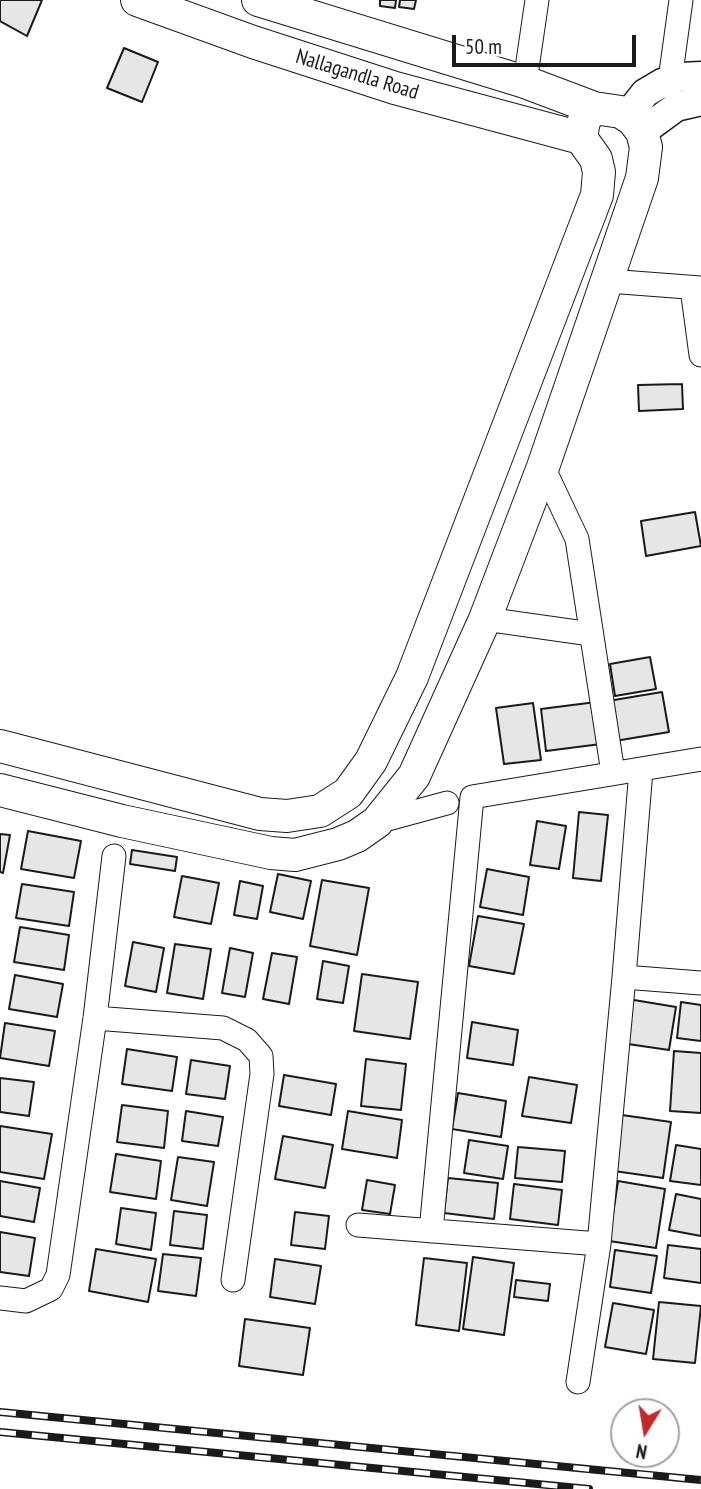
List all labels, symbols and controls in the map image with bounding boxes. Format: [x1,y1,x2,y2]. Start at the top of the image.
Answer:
scale bar [456,21,640,65]
text: 50 m [465,33,502,60]
street label: Nallagandla Road [292,44,422,106]
north arrow [610,1398,680,1468]
text: N [634,1439,649,1464]

